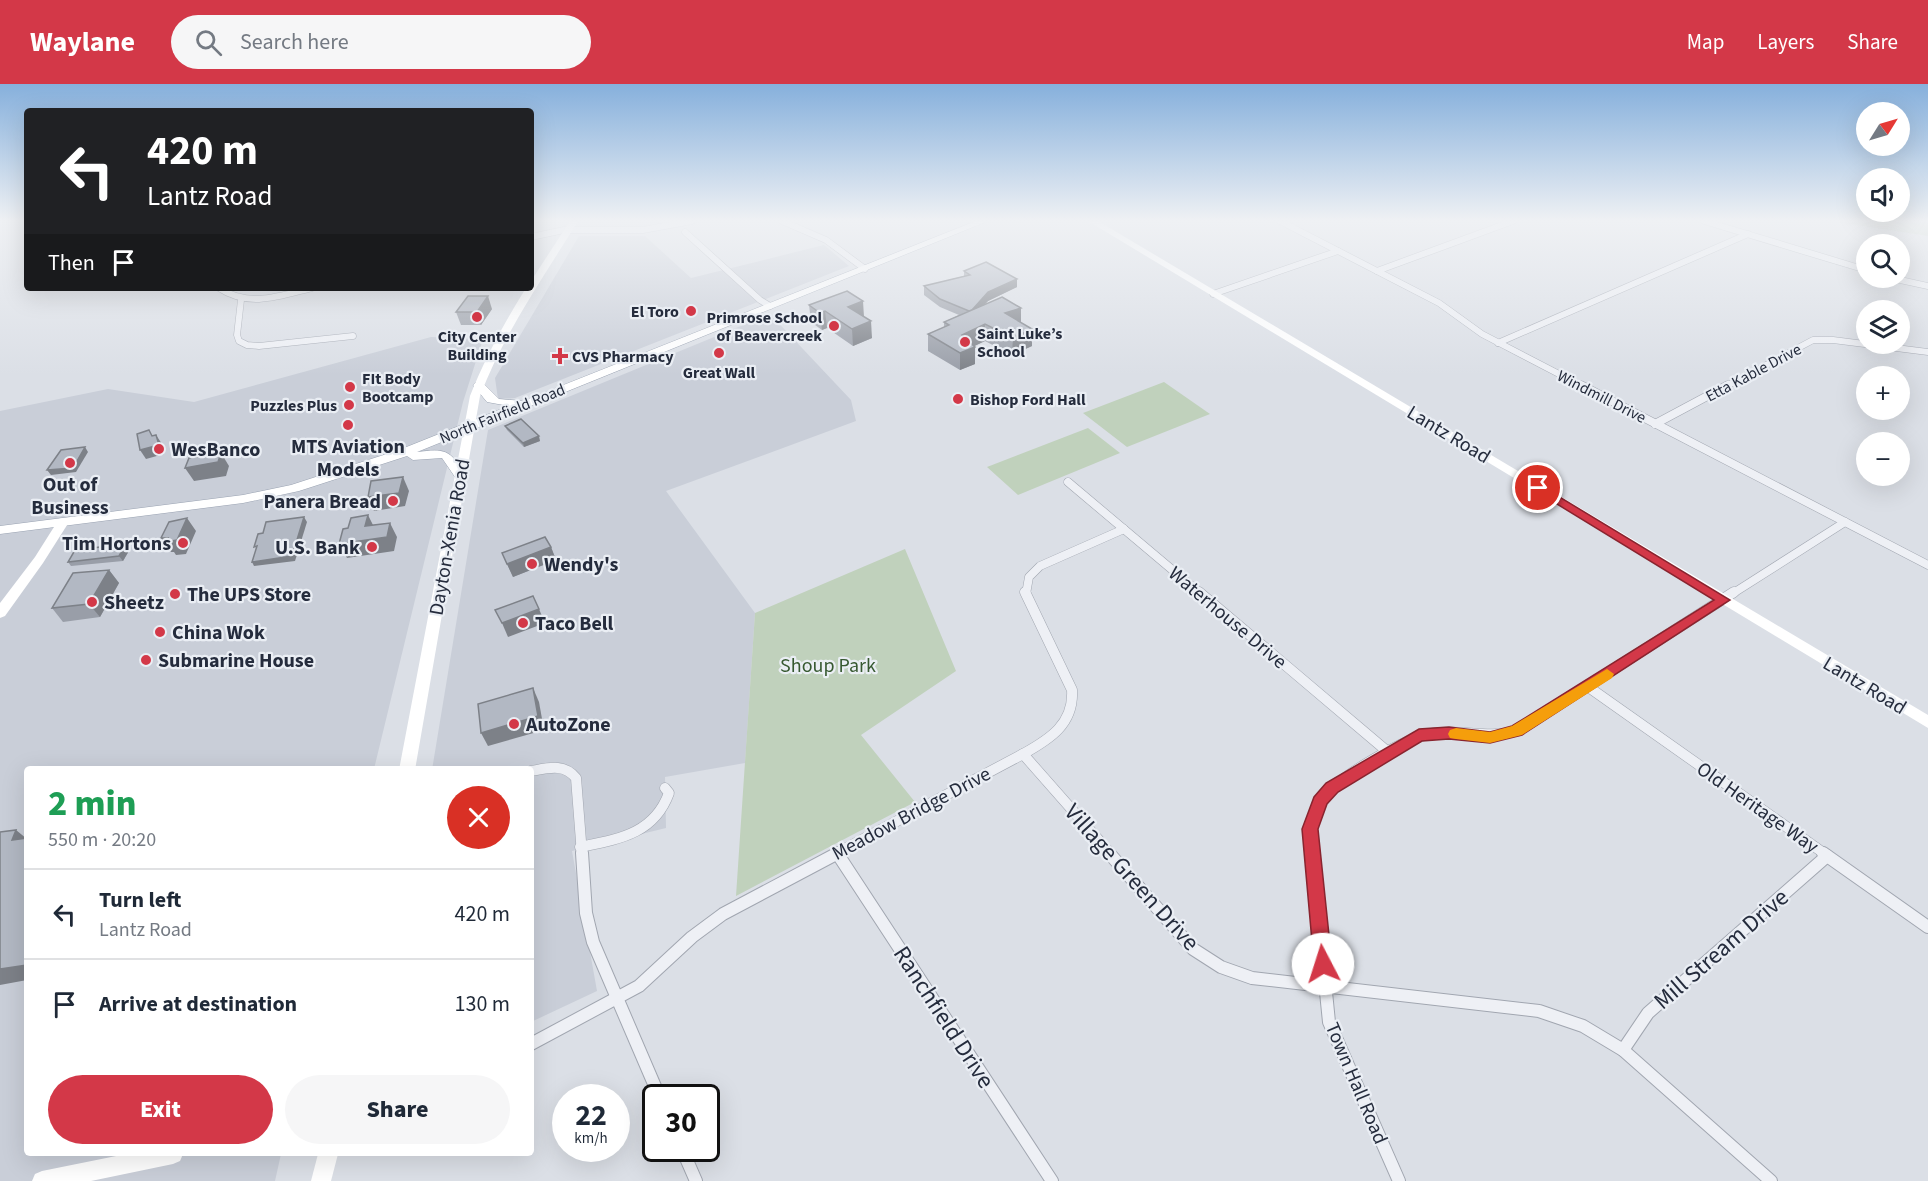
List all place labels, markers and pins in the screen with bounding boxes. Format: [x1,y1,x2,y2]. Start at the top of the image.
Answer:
place label: El Toro [631,301,679,323]
marker: El Toro [684,304,698,318]
place label: Primrose School of Beavercreek [707,307,822,347]
marker: City Center Building [470,310,484,324]
marker: Primrose School of Beavercreek [827,319,841,333]
place label: Saint Luke’s School [977,323,1062,363]
place label: City Center Building [438,326,517,366]
marker: Saint Luke’s School [958,335,972,349]
place label: CVS Pharmacy [572,346,674,368]
marker: Great Wall [712,346,726,360]
marker: CVS Pharmacy [553,349,567,363]
place label: Great Wall [683,362,756,384]
place label: FIt Body Bootcamp [362,368,434,408]
marker: FIt Body Bootcamp [343,380,357,394]
place label: Bishop Ford Hall [970,389,1086,411]
marker: Bishop Ford Hall [951,392,965,406]
place label: Puzzles Plus [250,395,337,417]
marker: Puzzles Plus [342,398,356,412]
marker: MTS Aviation Models [341,418,355,432]
place label: MTS Aviation Models [291,433,405,484]
place label: WesBanco [171,436,260,464]
marker: WesBanco [152,442,166,456]
marker: Out of Business [63,456,77,470]
pin [1512,462,1563,513]
place label: Out of Business [31,471,109,522]
place label: Panera Bread [263,488,381,516]
marker: Panera Bread [386,494,400,508]
place label: Tim Hortons [62,530,171,558]
place label: U.S. Bank [275,534,360,562]
marker: Tim Hortons [176,536,190,550]
marker: U.S. Bank [365,540,379,554]
place label: Wendy's [544,551,619,579]
marker: Wendy's [525,557,539,571]
place label: The UPS Store [187,581,311,609]
marker: The UPS Store [168,587,182,601]
place label: Sheetz [104,589,164,617]
marker: Sheetz [85,595,99,609]
place label: Taco Bell [535,610,613,638]
marker: Taco Bell [516,616,530,630]
place label: China Wok [172,619,265,647]
marker: China Wok [153,625,167,639]
place label: Submarine House [158,647,314,675]
marker: Submarine House [139,653,153,667]
place label: AutoZone [525,711,611,739]
marker: AutoZone [507,717,521,731]

